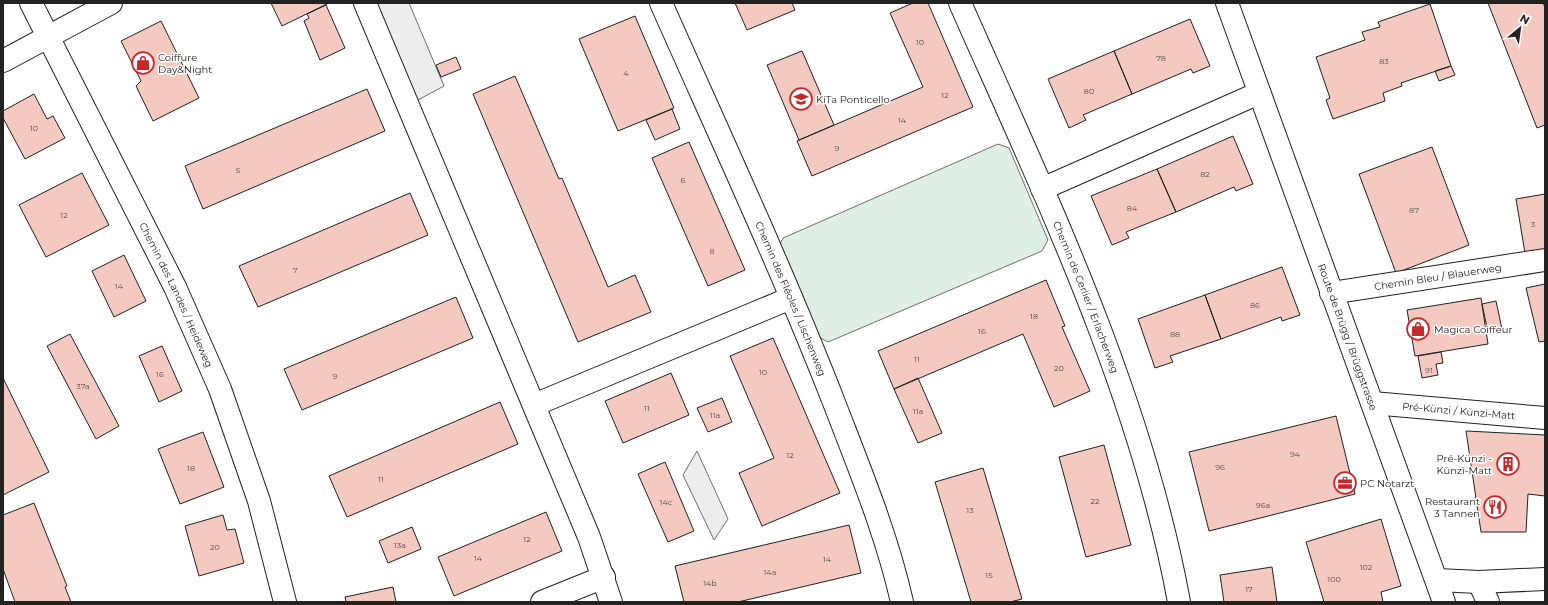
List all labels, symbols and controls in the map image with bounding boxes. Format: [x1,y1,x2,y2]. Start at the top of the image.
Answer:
north arrow [1500,8,1540,48]
text: N [1518,11,1532,28]
house number: 10 [916,37,924,47]
shop icon: Coiffure Day&Night [130,50,156,76]
place label: Coiffure Day&Night [158,51,212,76]
house number: 78 [1156,53,1166,63]
house number: 83 [1379,56,1389,66]
house number: 4 [623,68,629,78]
school or university icon: KiTa Ponticello [788,86,814,112]
house number: 80 [1084,86,1094,96]
house number: 12 [941,90,949,100]
place label: KiTa Ponticello [816,93,890,106]
house number: 14 [898,115,907,125]
house number: 10 [30,123,38,133]
house number: 9 [835,143,840,153]
house number: 5 [236,165,241,175]
house number: 82 [1200,169,1210,179]
house number: 6 [681,175,686,185]
house number: 84 [1127,203,1138,213]
house number: 87 [1409,205,1419,215]
house number: 12 [60,210,68,220]
street label: Chemin des Fléoles / Lischenweg [753,219,829,378]
street label: Chemin de Cerlier / Erlacherweg [1050,219,1122,375]
house number: 3 [1531,219,1536,229]
street label: Chemin des Landes / Heideweg [137,220,216,369]
house number: 8 [709,246,715,256]
street label: Chemin Bleu / Blauerweg [1373,260,1502,293]
street label: Route de Brügg / Brüggstrasse [1315,262,1380,412]
house number: 7 [293,265,298,275]
house number: 14 [115,281,124,291]
house number: 86 [1250,300,1260,310]
house number: 18 [1030,311,1038,321]
shop icon: Magica Coiffeur [1405,316,1431,342]
place label: Magica Coiffeur [1434,323,1512,336]
house number: 16 [978,326,986,336]
house number: 88 [1170,329,1180,339]
house number: 11 [914,354,920,364]
house number: 20 [1054,363,1064,373]
house number: 91 [1425,365,1433,375]
house number: 10 [759,367,767,377]
house number: 16 [156,369,164,379]
house number: 9 [333,371,338,381]
house number: 37a [76,381,90,391]
street label: Pré-Künzi / Künzi-Matt [1402,399,1516,422]
house number: 11 [644,403,650,413]
house number: 11a [913,406,923,416]
house number: 11a [710,410,720,420]
house number: 94 [1290,449,1301,459]
house number: 12 [786,450,794,460]
building icon: Pré-Künzi - Künzi-Matt [1495,451,1521,477]
place label: Pré-Künzi - Künzi-Matt [1437,452,1492,477]
house number: 96 [1215,462,1225,472]
house number: 18 [187,463,195,473]
office icon: PC Notarzt [1332,470,1358,496]
house number: 11 [378,474,384,484]
place label: PC Notarzt [1360,477,1414,490]
restaurant icon: Restaurant 3 Tannen [1482,494,1508,520]
place label: Restaurant 3 Tannen [1425,495,1480,520]
house number: 22 [1090,496,1100,506]
house number: 14c [660,497,673,507]
house number: 96a [1256,500,1270,510]
house number: 13 [966,505,974,515]
house number: 12 [523,534,531,544]
house number: 13a [394,540,406,550]
house number: 20 [210,542,220,552]
house number: 14 [474,553,483,563]
house number: 14 [823,554,832,564]
house number: 102 [1360,562,1373,572]
house number: 14a [763,567,777,577]
house number: 15 [985,570,993,580]
house number: 100 [1327,574,1341,584]
house number: 14b [703,578,717,588]
house number: 17 [1245,584,1253,594]

